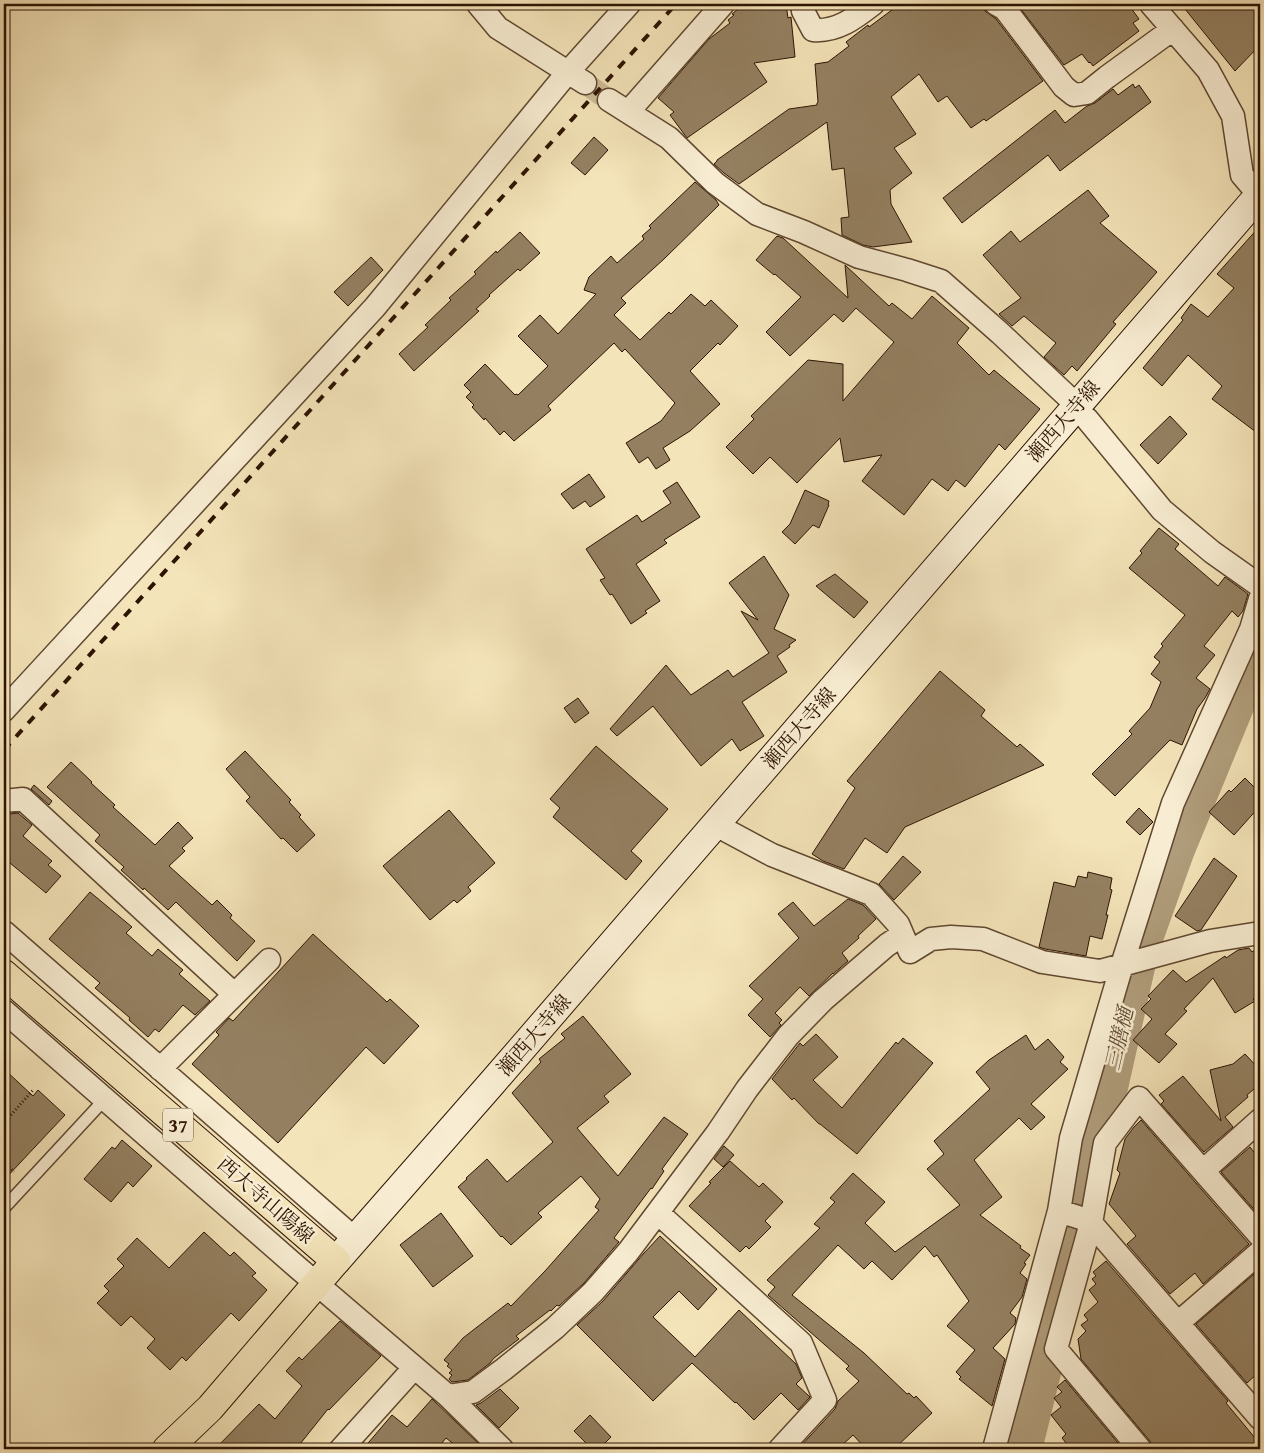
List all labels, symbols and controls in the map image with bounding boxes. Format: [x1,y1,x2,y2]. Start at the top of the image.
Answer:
street label: 瀬西大寺線 [1019,373,1106,468]
street label: 瀬西大寺線 [755,680,842,775]
street label: 瀬西大寺線 [490,987,577,1082]
water label: 三膳樋 [1096,1002,1141,1073]
road number: 37 [163,1108,193,1142]
street label: 西大寺山陽線 [212,1149,321,1250]

